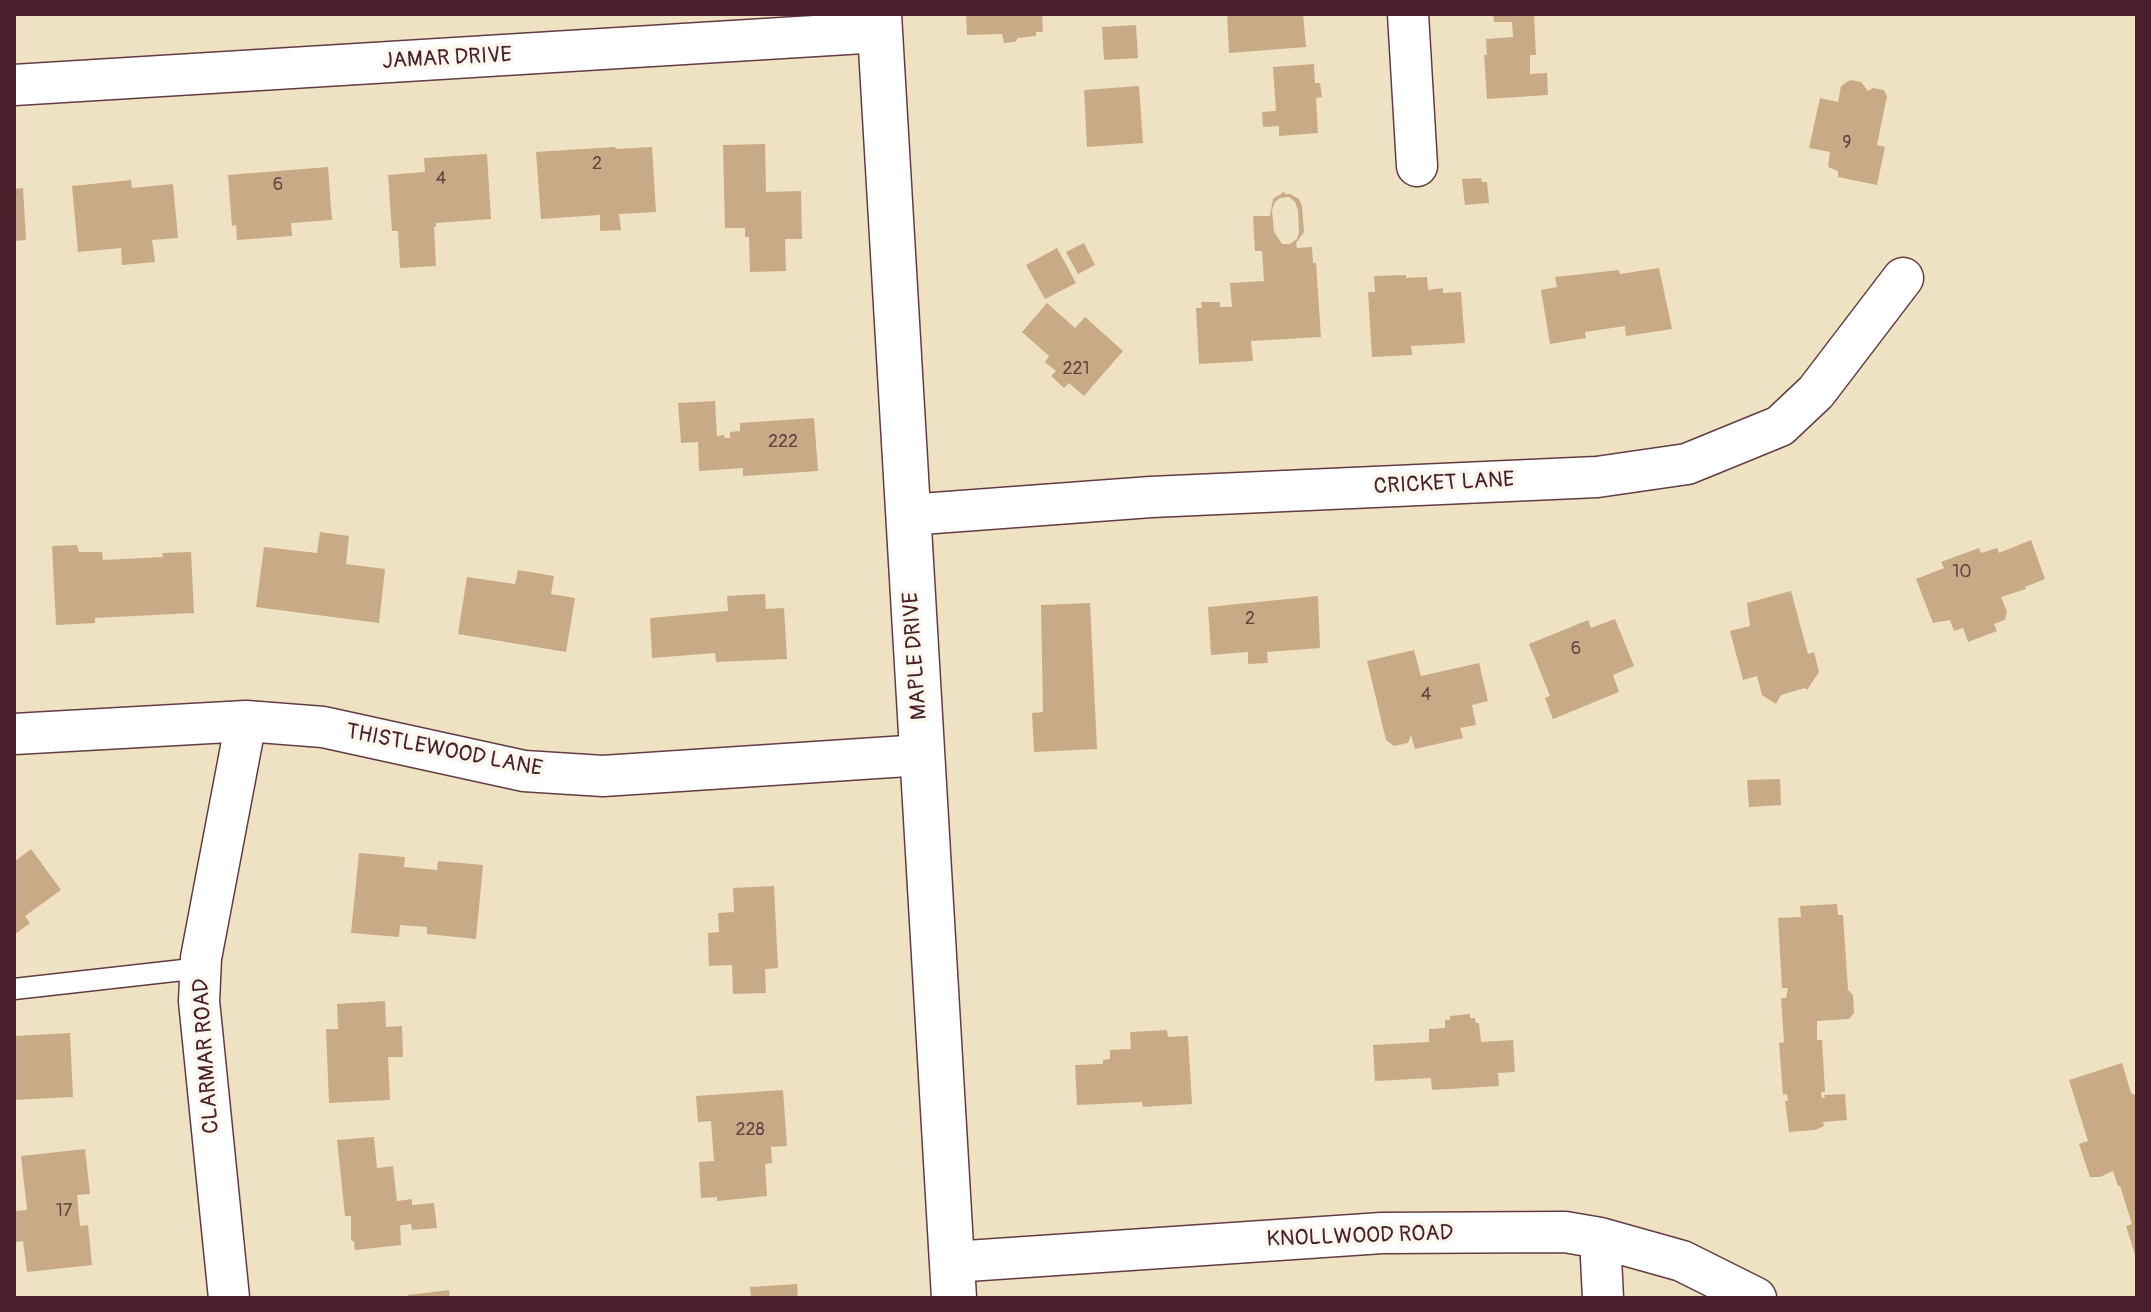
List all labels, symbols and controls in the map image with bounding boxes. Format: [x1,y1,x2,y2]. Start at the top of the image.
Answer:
street label: JAMAR DRIVE [381,42,513,76]
house number: 9 [1842,132,1852,154]
house number: 2 [592,153,602,175]
house number: 4 [436,168,446,190]
house number: 6 [273,174,283,196]
house number: 221 [1062,358,1090,380]
house number: 222 [768,431,798,453]
street label: CRICKET LANE [1373,467,1515,501]
house number: 10 [1952,561,1972,583]
street label: MAPLE DRIVE [898,591,934,721]
house number: 2 [1245,608,1255,630]
house number: 6 [1571,638,1581,660]
house number: 4 [1421,684,1431,706]
street label: THISTLEWOOD LANE [344,719,544,783]
street label: CLARMAR ROAD [188,978,226,1134]
house number: 228 [735,1119,765,1141]
house number: 17 [56,1200,72,1222]
street label: KNOLLWOOD ROAD [1266,1221,1454,1253]

